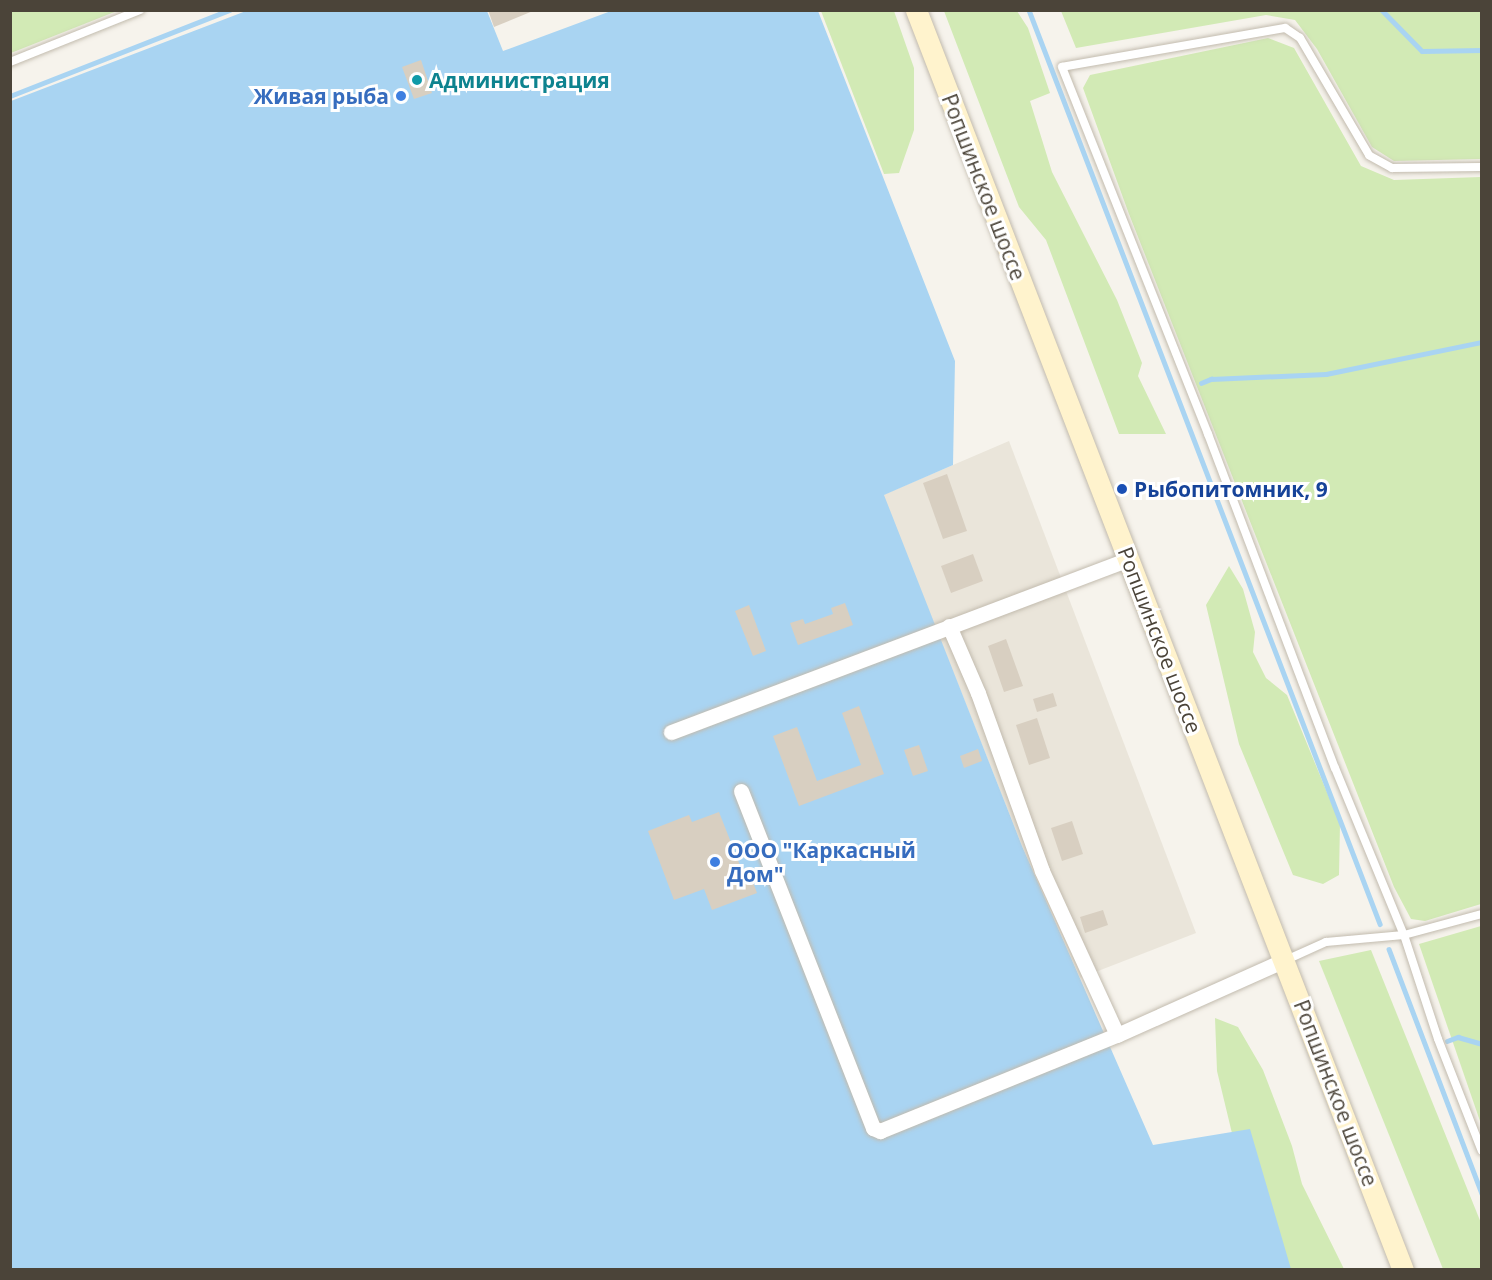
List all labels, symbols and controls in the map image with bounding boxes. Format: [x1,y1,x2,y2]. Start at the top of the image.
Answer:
place label: Администрация [429,67,610,93]
marker: Администрация [410,73,424,87]
place label: Живая рыба [253,83,389,109]
marker: Живая рыба [394,89,408,103]
street label: Ропшинское шоссе [937,90,1031,284]
place label: Рыбопитомник, 9 [1134,476,1328,502]
marker: Рыбопитомник, 9 [1115,482,1129,496]
street label: Ропшинское шоссе [1113,543,1207,737]
place label: ООО "Каркасный Дом" [727,837,916,887]
marker: ООО "Каркасный Дом" [708,855,722,869]
street label: Ропшинское шоссе [1289,996,1383,1190]

